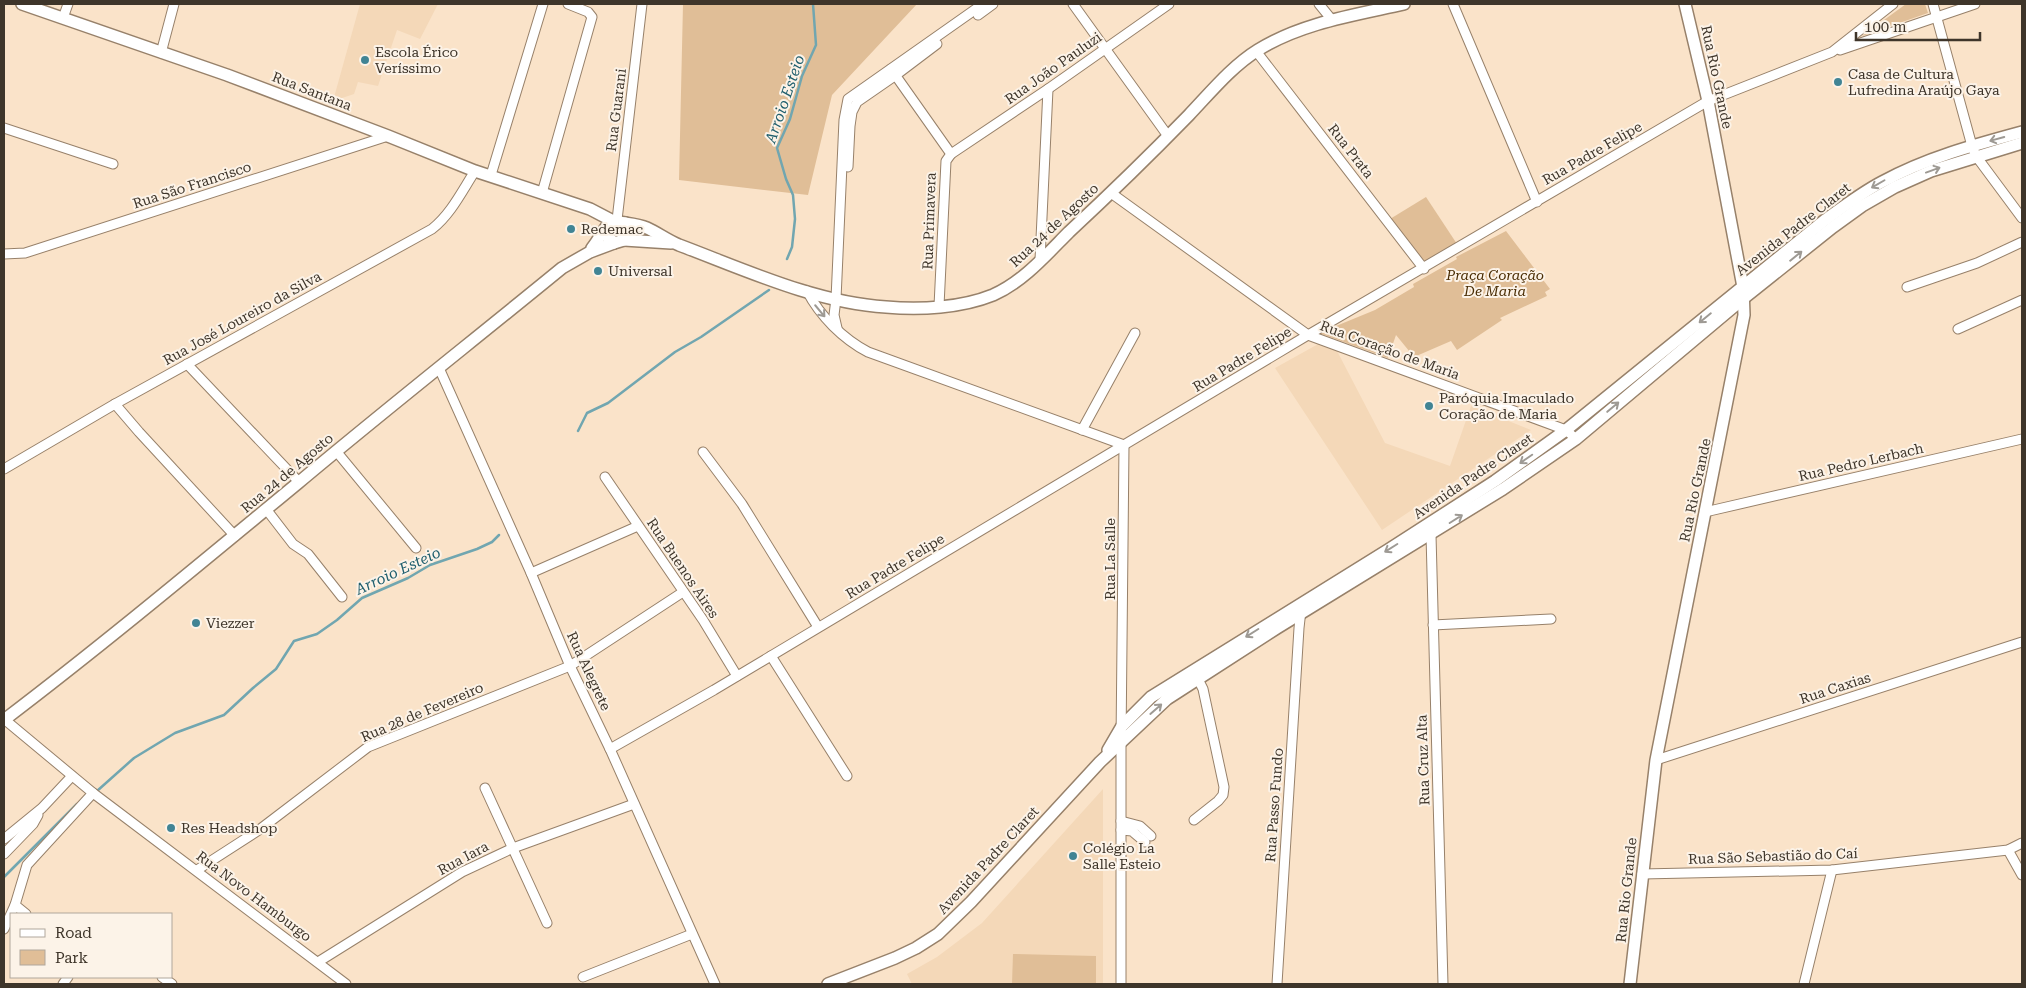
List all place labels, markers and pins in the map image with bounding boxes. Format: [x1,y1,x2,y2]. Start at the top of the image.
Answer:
place label: Escola Érico Veríssimo [375,44,458,76]
marker: Escola Érico Veríssimo [359,54,371,66]
place label: Casa de Cultura Lufredina Araújo Gaya [1848,66,2000,98]
marker: Casa de Cultura Lufredina Araújo Gaya [1832,76,1844,88]
place label: Redemac [581,221,643,237]
marker: Redemac [565,223,577,235]
place label: Universal [608,263,673,279]
marker: Universal [592,265,604,277]
place label: Paróquia Imaculado Coração de Maria [1439,390,1574,422]
marker: Paróquia Imaculado Coração de Maria [1423,400,1435,412]
place label: Viezzer [206,615,255,631]
marker: Viezzer [190,617,202,629]
place label: Res Headshop [181,820,277,836]
marker: Res Headshop [165,822,177,834]
place label: Colégio La Salle Esteio [1083,840,1161,872]
marker: Colégio La Salle Esteio [1067,850,1079,862]

